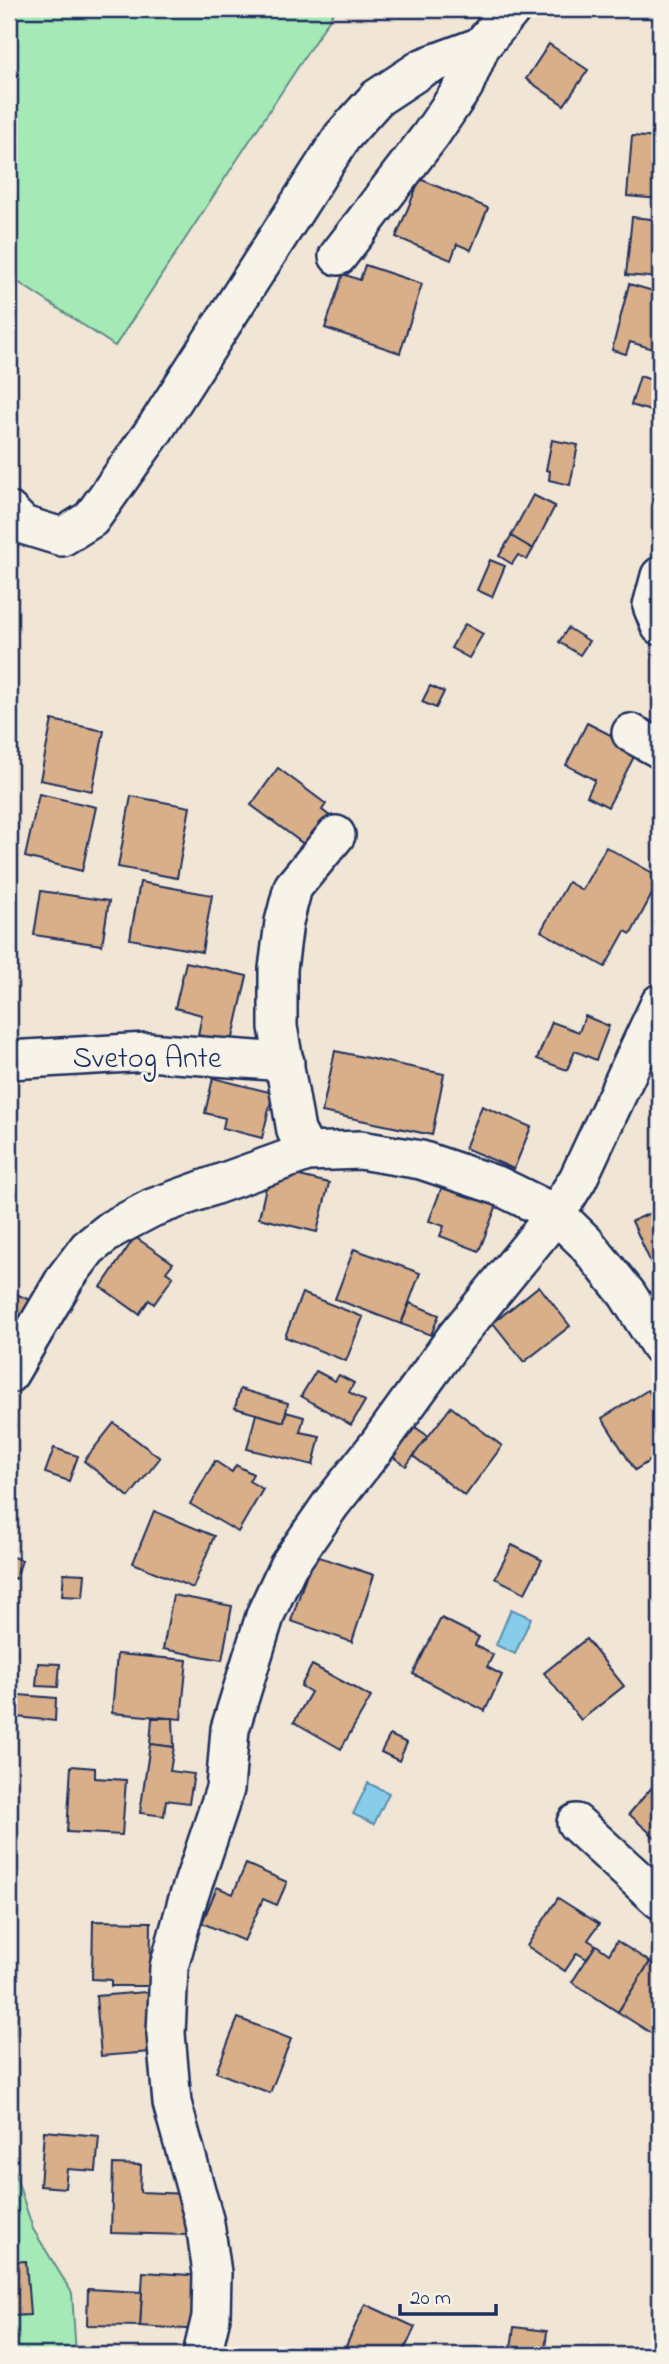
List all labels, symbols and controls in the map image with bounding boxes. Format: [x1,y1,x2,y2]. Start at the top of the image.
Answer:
street label: Svetog Ante [73,1038,222,1082]
scale bar [400,2273,496,2317]
text: 20 m [410,2284,451,2314]

